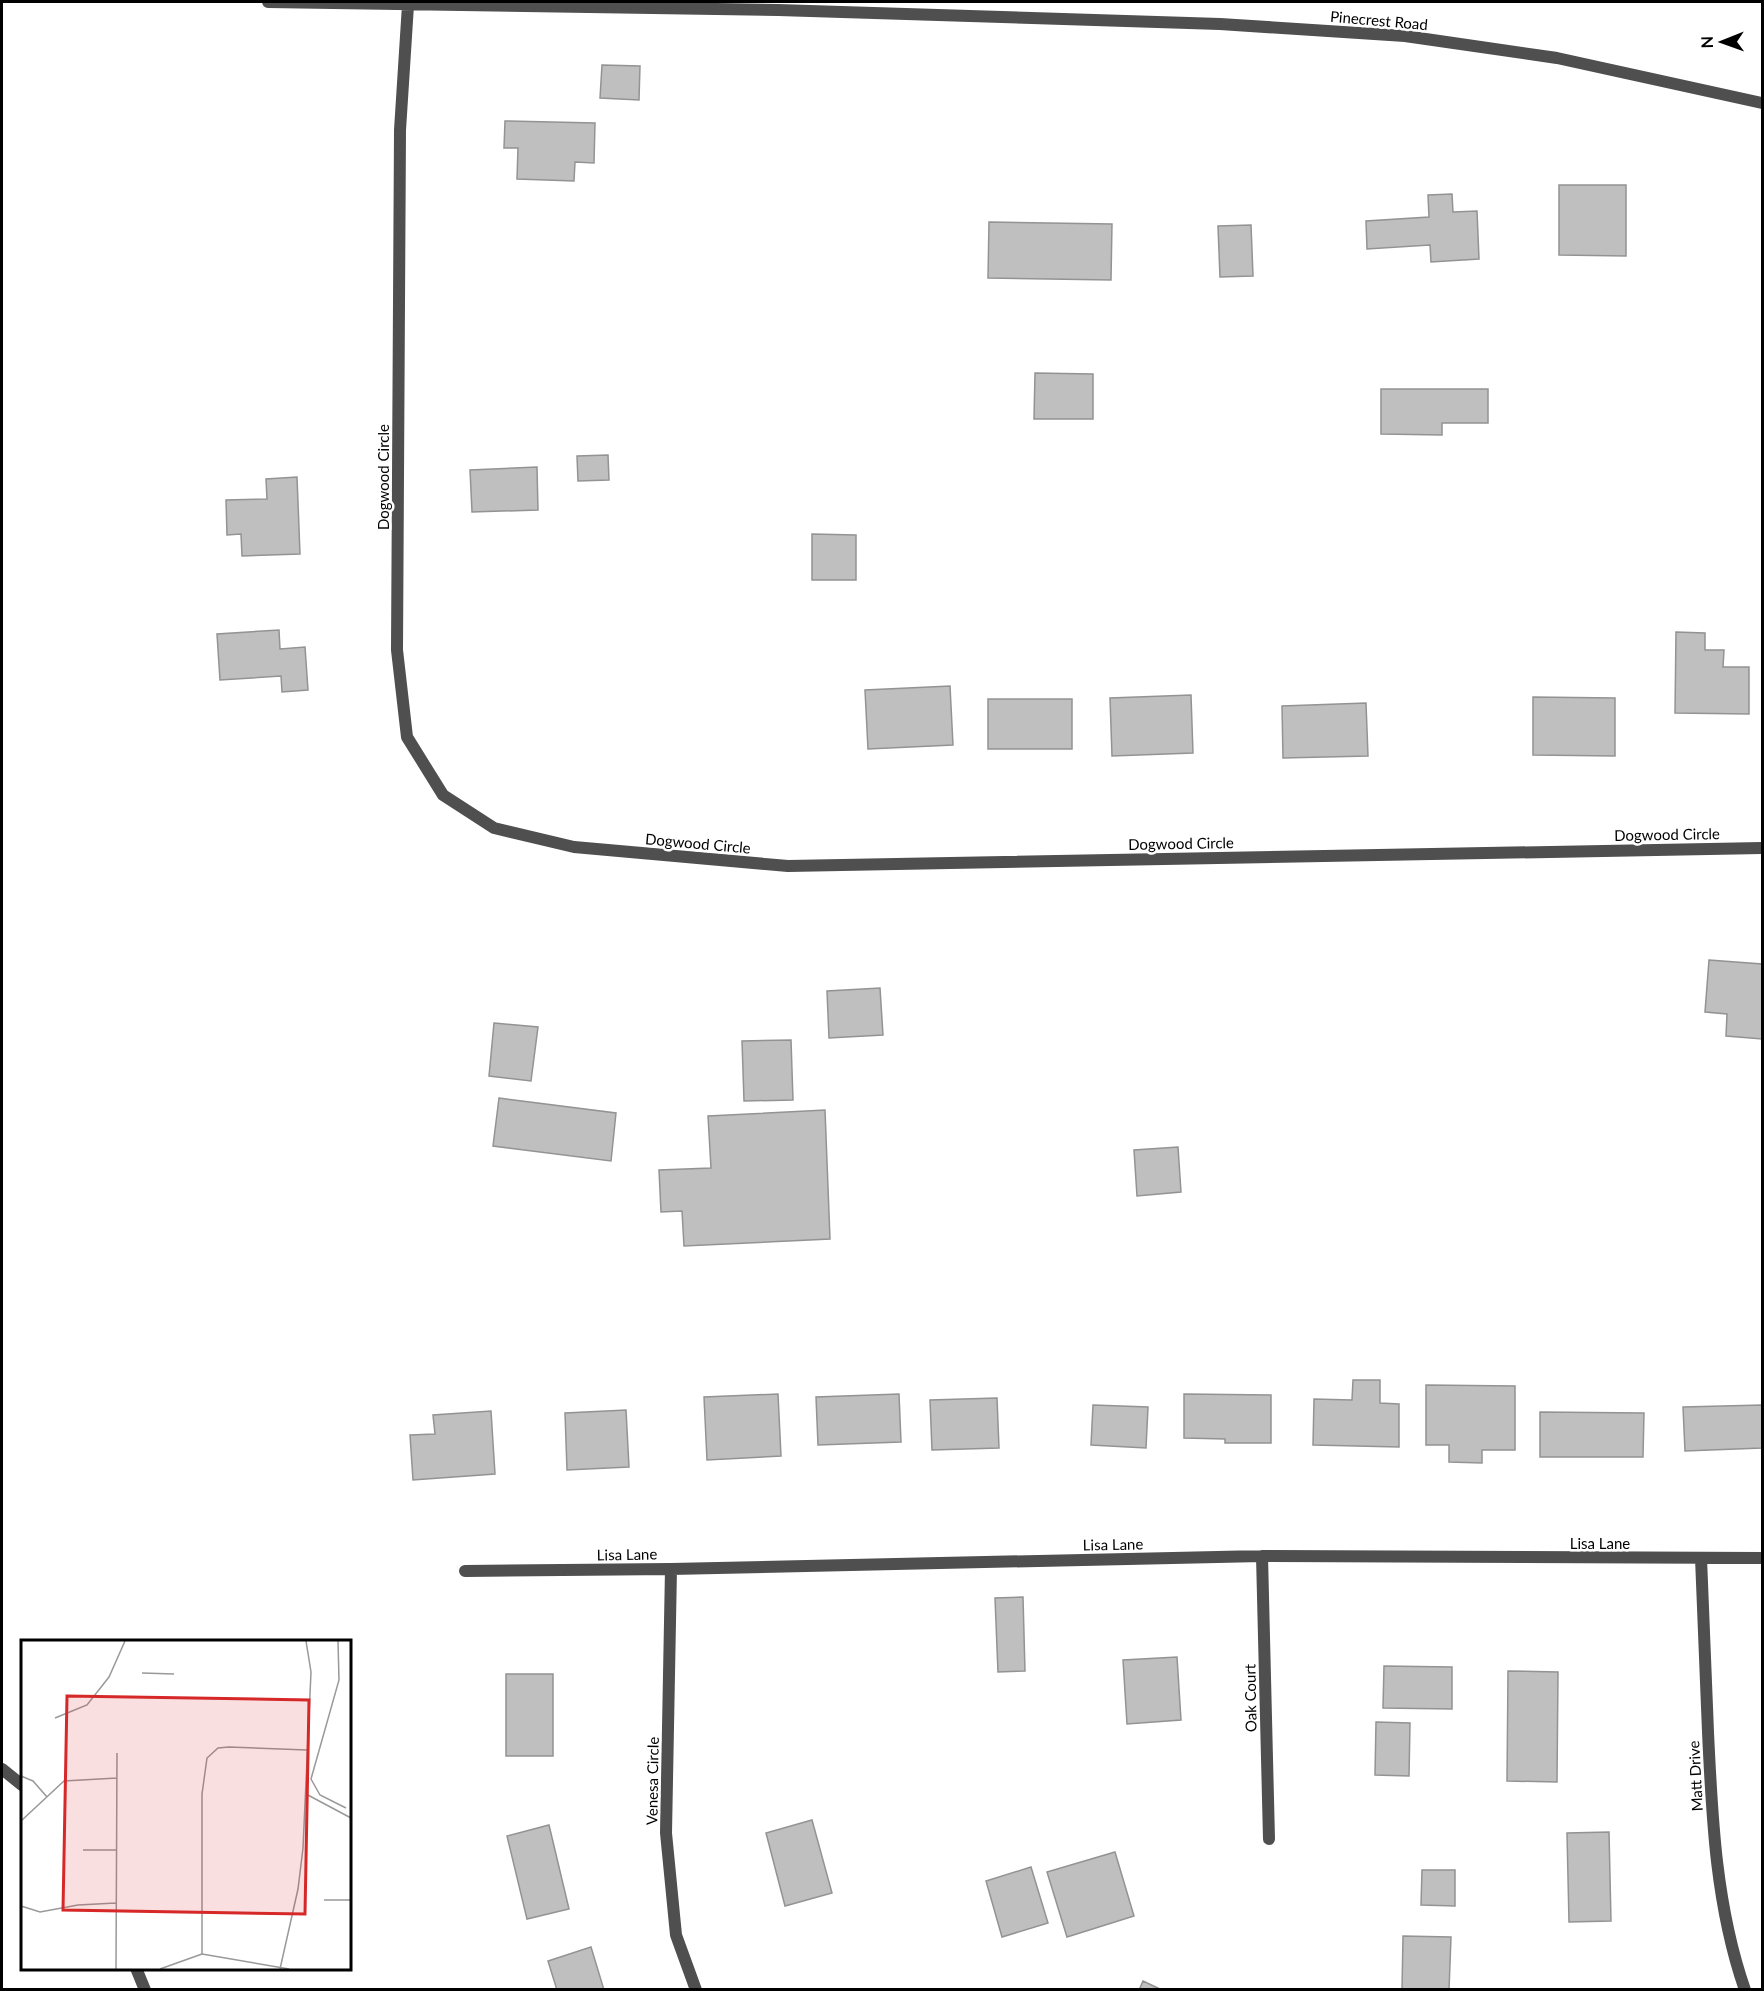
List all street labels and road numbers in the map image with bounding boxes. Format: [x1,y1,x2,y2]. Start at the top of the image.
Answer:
street label: Pinecrest Road [1329,7,1429,33]
street label: Dogwood Circle [374,424,392,530]
street label: Dogwood Circle [1614,824,1720,844]
street label: Dogwood Circle [644,829,752,857]
street label: Dogwood Circle [1128,833,1234,853]
street label: Lisa Lane [1083,1534,1143,1554]
street label: Lisa Lane [1570,1534,1630,1552]
street label: Lisa Lane [597,1544,657,1564]
street label: Oak Court [1240,1663,1260,1732]
street label: Venesa Circle [642,1737,662,1825]
street label: Matt Drive [1684,1740,1706,1812]

